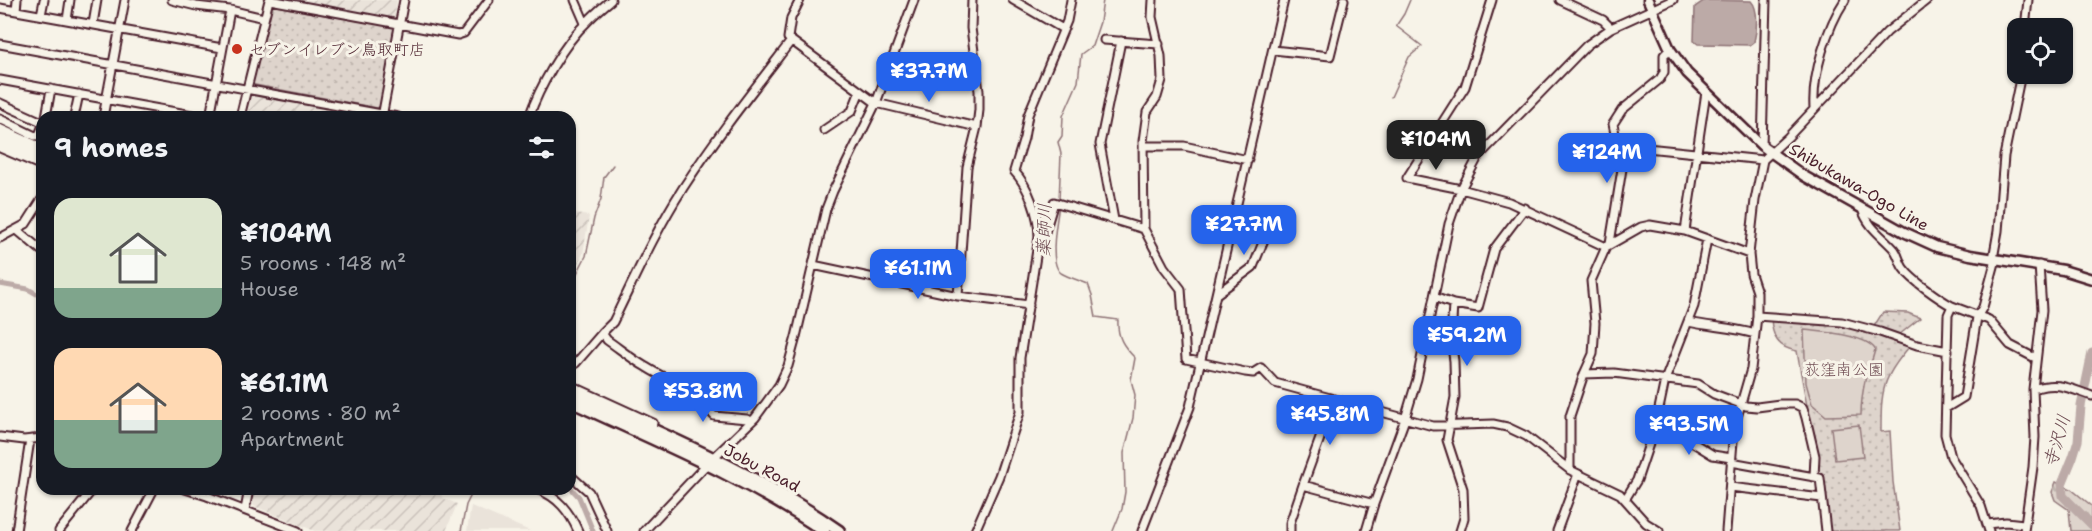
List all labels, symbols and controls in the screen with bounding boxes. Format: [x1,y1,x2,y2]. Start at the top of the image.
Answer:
map controls [2007,18,2073,84]
button: locate [2007,18,2073,84]
place label: セブンイレブン鳥取町店 [249,39,425,60]
marker: セブンイレブン鳥取町店 [230,42,244,56]
pin: ¥37.7M [880,52,978,103]
text: ¥37.7M [890,58,968,84]
pin: ¥104M [1394,120,1478,171]
text: ¥104M [1401,126,1471,152]
text: 9 homes [54,130,168,165]
icon: filters [525,131,558,164]
pin: ¥124M [1565,133,1649,184]
street label: Shibukawa-Ogo Line [1785,138,1933,236]
text: ¥124M [1572,139,1642,165]
water label: 薬師川 [1032,203,1056,257]
pin: ¥27.7M [1195,205,1293,256]
text: ¥27.7M [1205,211,1283,237]
text: ¥104M [240,215,332,250]
icon: home [102,222,174,294]
pin: ¥61.1M [869,249,967,300]
text: 5 rooms · 148 m² [240,250,406,276]
text: ¥61.1M [884,255,952,281]
text: House [240,276,299,302]
pin: ¥59.2M [1418,316,1516,367]
text: ¥59.2M [1427,322,1507,348]
park label: 荻窪南公園 [1804,359,1884,380]
text: ¥61.1M [240,365,328,400]
icon: home [102,372,174,444]
pin: ¥53.8M [654,372,752,423]
text: ¥53.8M [663,378,743,404]
pin: ¥45.8M [1281,395,1379,446]
text: 2 rooms · 80 m² [240,400,401,426]
text: ¥45.8M [1290,401,1370,427]
pin: ¥93.5M [1640,405,1738,456]
text: ¥93.5M [1649,411,1729,437]
water label: 寺沢川 [2038,412,2076,470]
text: Apartment [240,426,344,452]
street label: Jobu Road [720,439,804,497]

